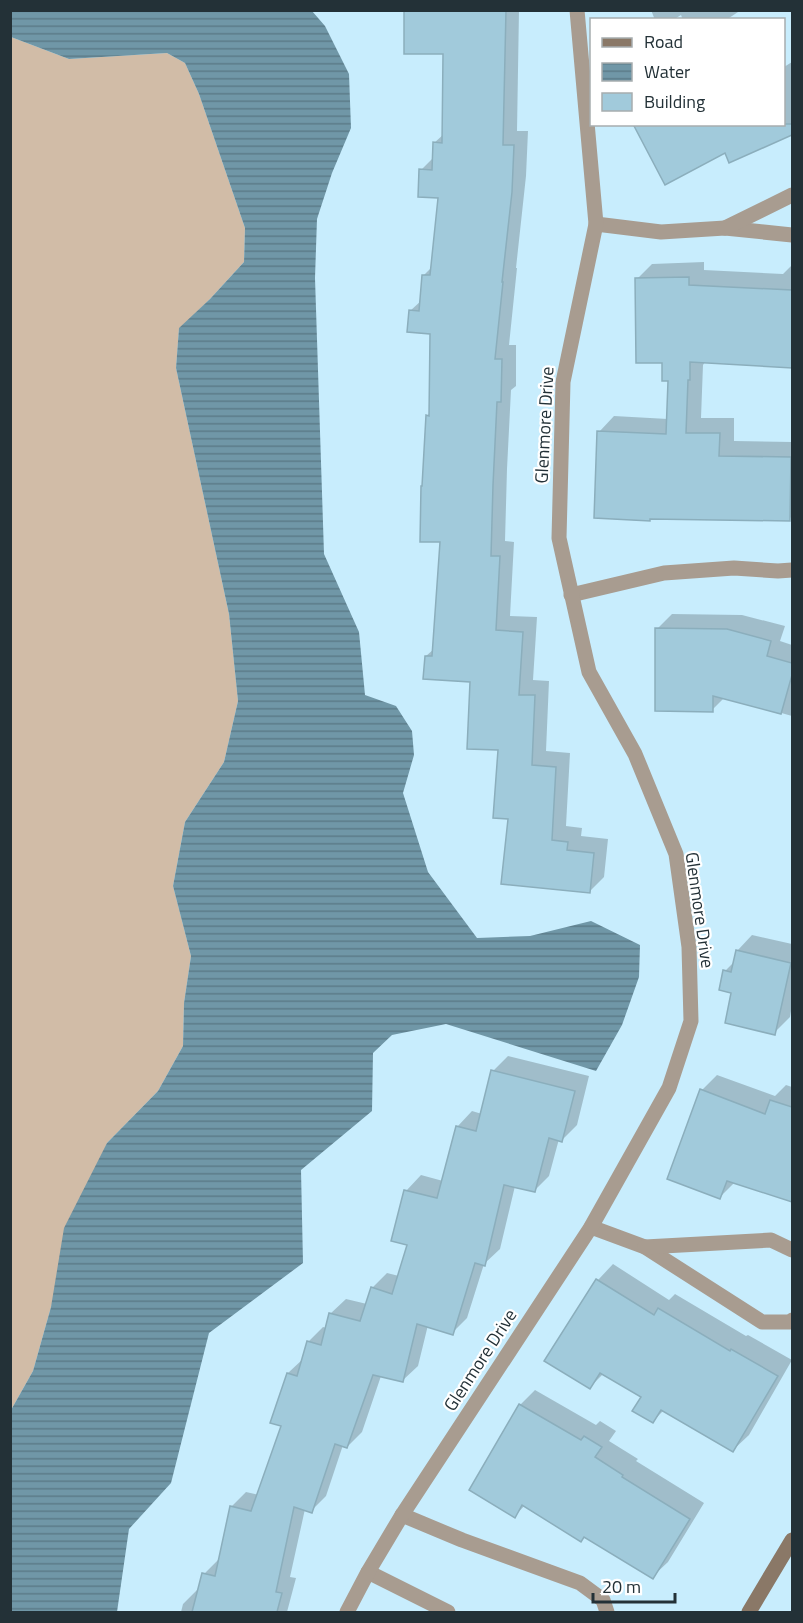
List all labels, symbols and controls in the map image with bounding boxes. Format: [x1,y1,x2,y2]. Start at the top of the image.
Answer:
legend [590,18,785,126]
text: Road [644,28,683,55]
text: Water [644,58,690,85]
text: Building [644,88,705,115]
street label: Glenmore Drive [527,366,561,484]
street label: Glenmore Drive [678,850,722,970]
street label: Glenmore Drive [437,1304,523,1416]
scale bar [593,1566,676,1604]
text: 20 m [602,1573,641,1600]

